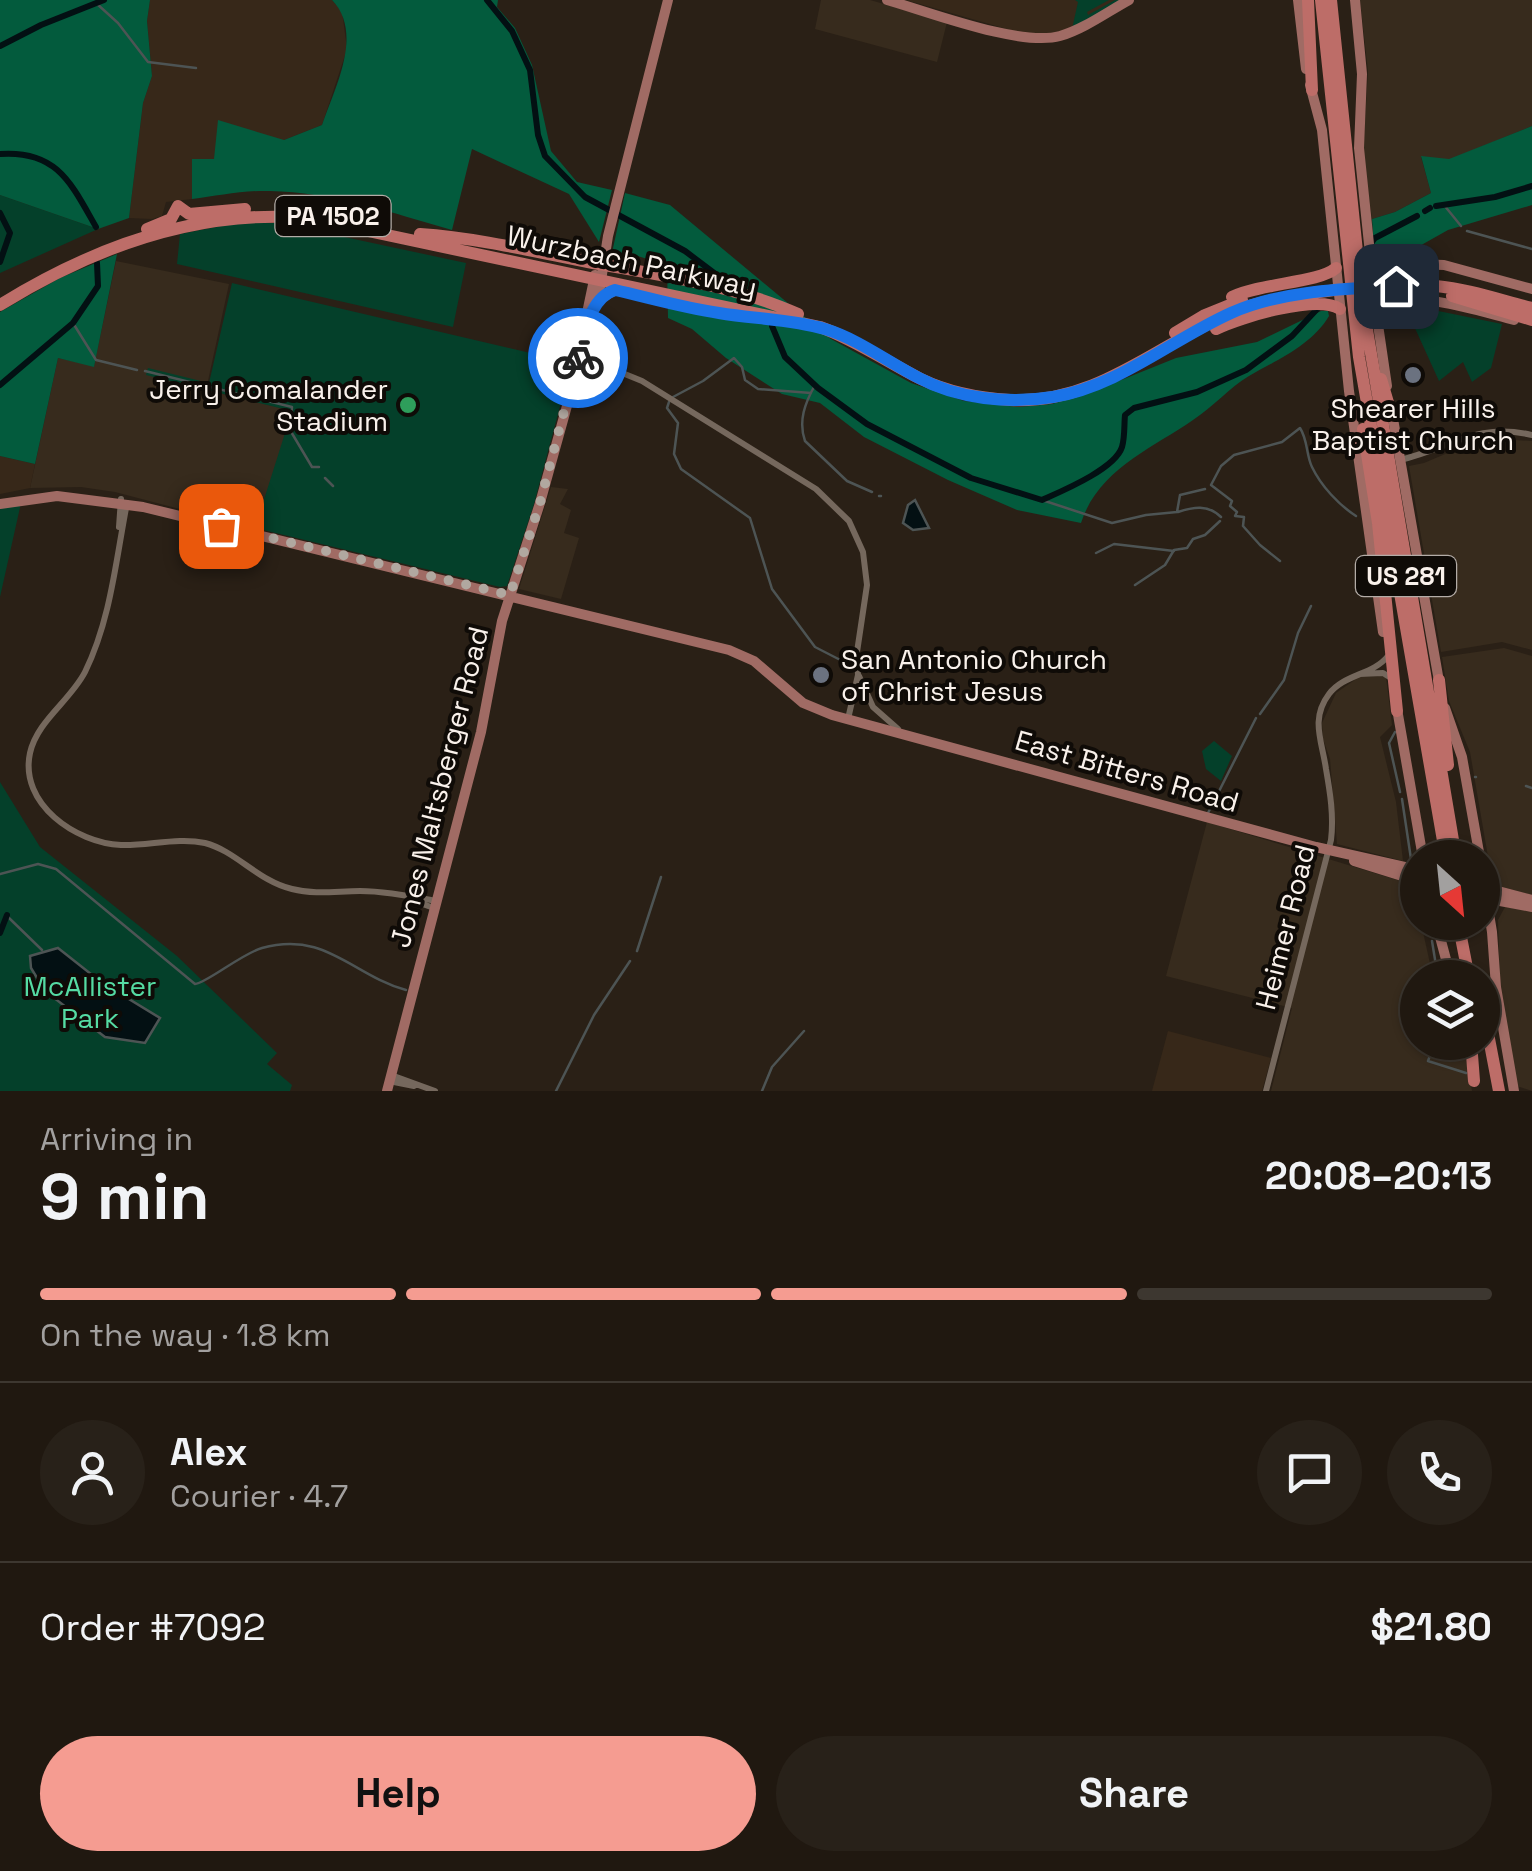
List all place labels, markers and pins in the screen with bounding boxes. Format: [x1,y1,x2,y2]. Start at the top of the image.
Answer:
pin [1354,244,1439,329]
marker: Shearer Hills Baptist Church [1402,364,1424,386]
place label: Jerry Comalander Stadium [149,371,388,439]
place label: Shearer Hills Baptist Church [1312,390,1514,458]
marker: Jerry Comalander Stadium [397,394,419,416]
pin [179,484,264,569]
place label: San Antonio Church of Christ Jesus [841,641,1107,709]
marker: San Antonio Church of Christ Jesus [810,664,832,686]

